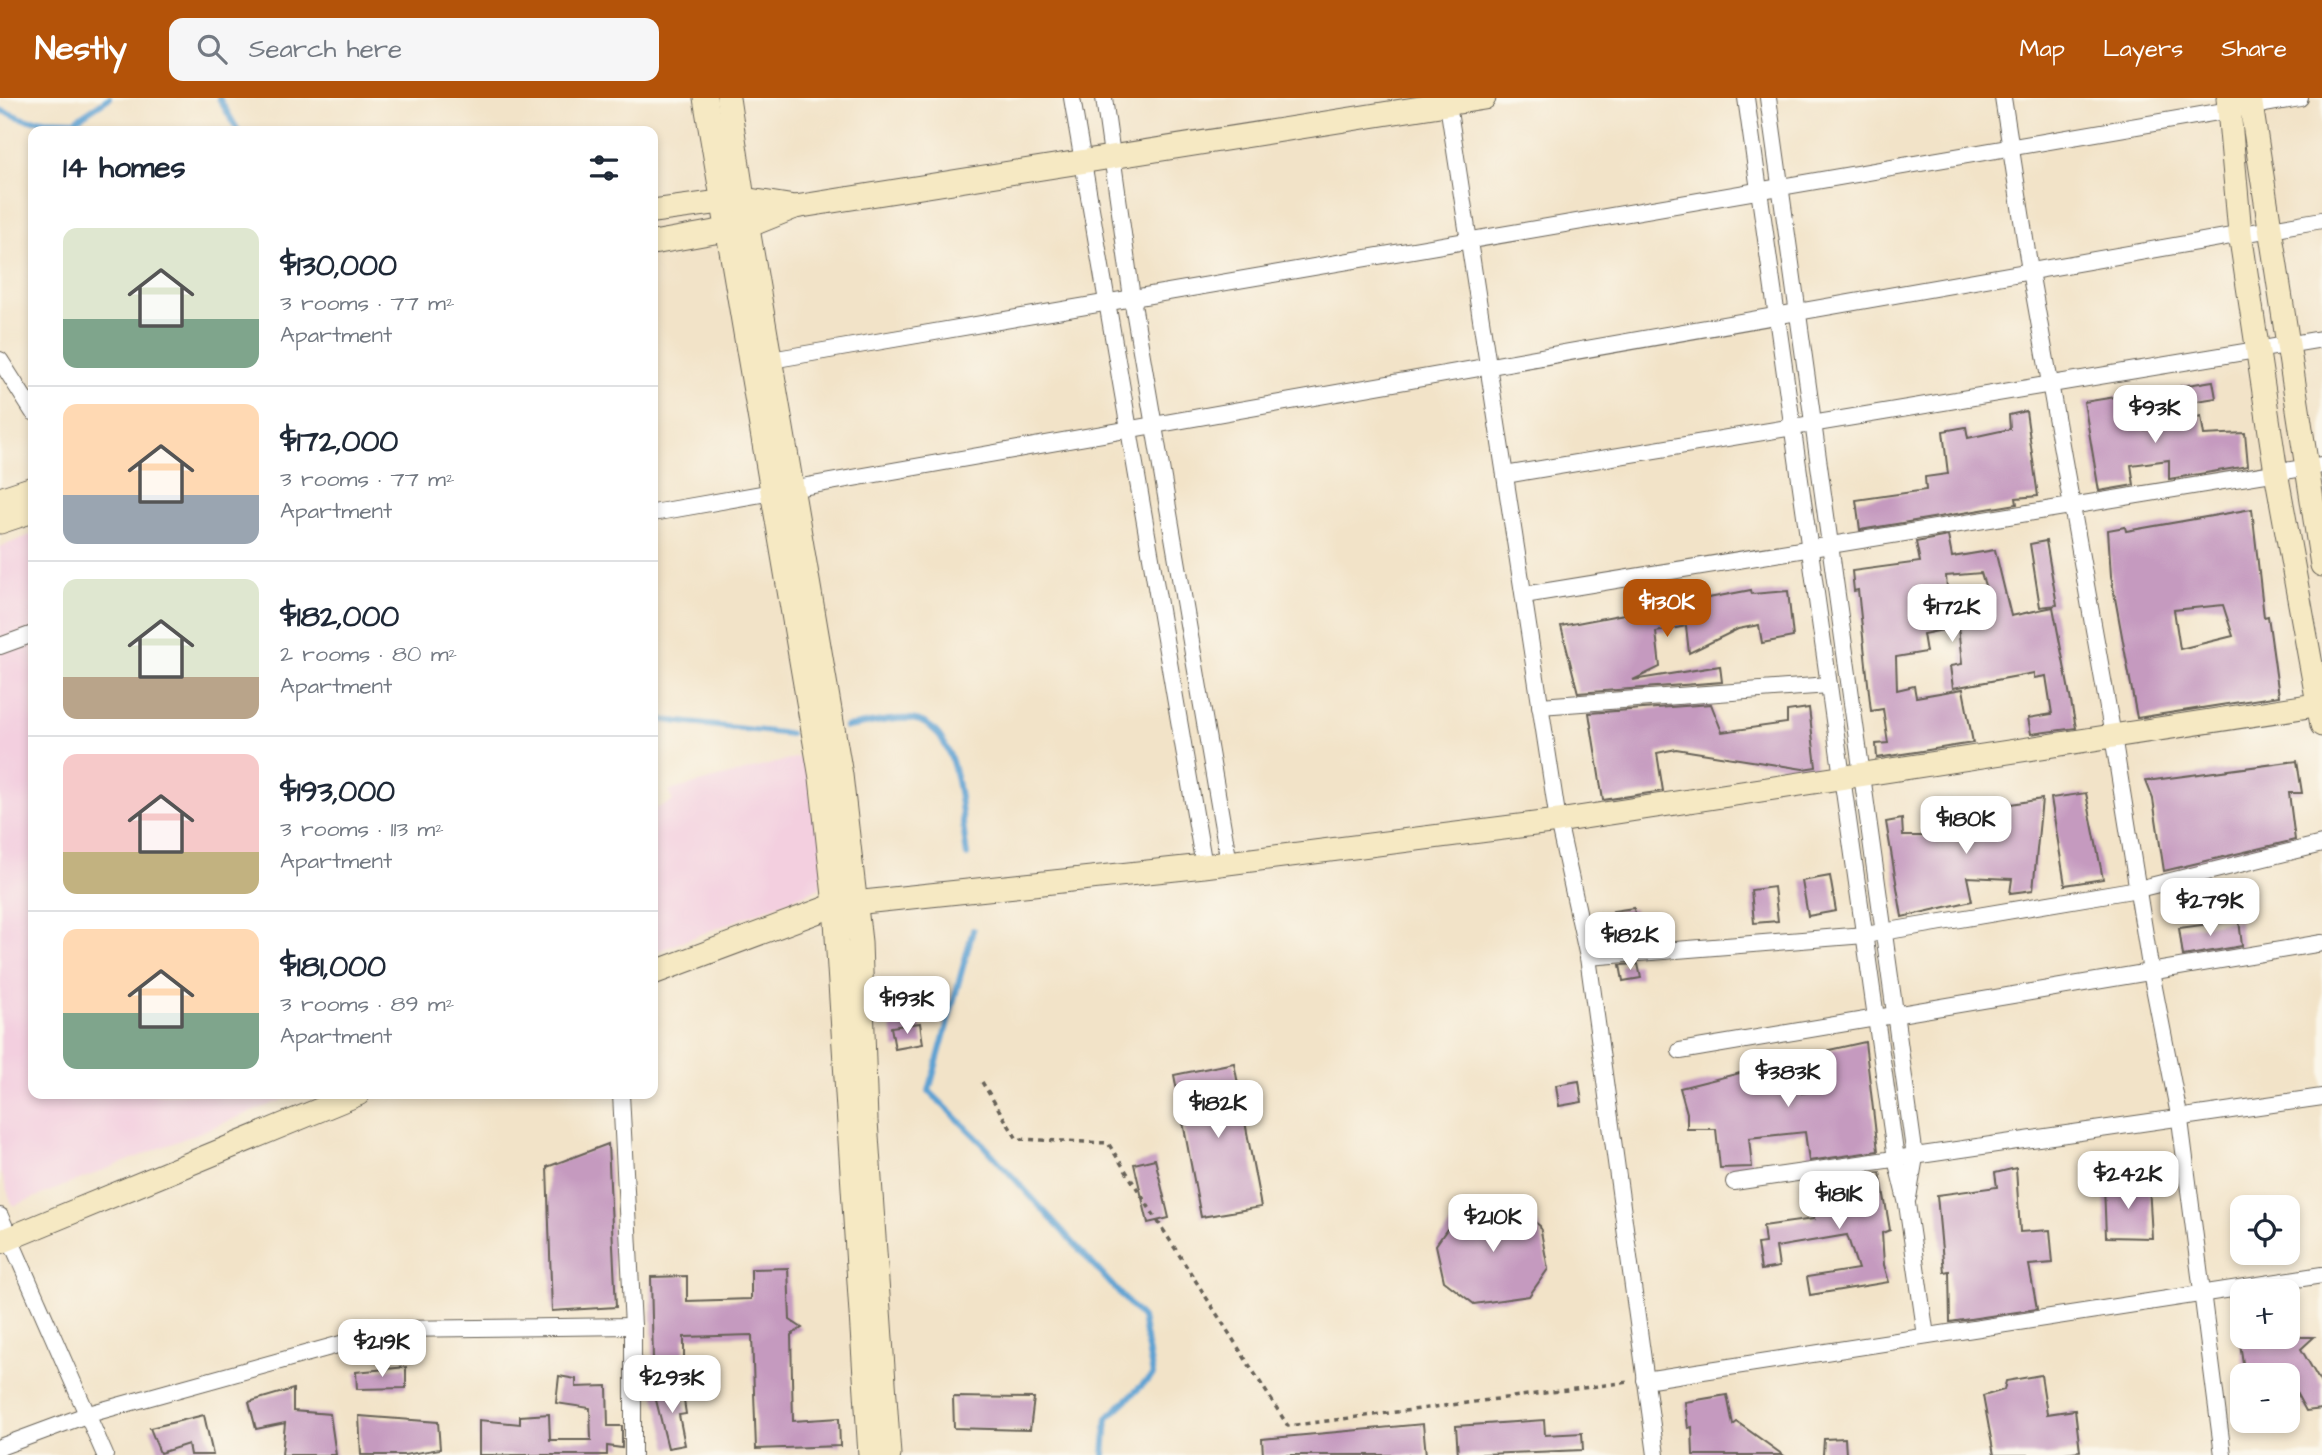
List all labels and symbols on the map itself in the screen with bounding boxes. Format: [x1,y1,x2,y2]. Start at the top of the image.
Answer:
pin: $93K [2114,386,2196,445]
pin: $130K [1618,580,1716,639]
pin: $172K [1903,584,2001,644]
pin: $180K [1917,796,2015,856]
pin: $279K [2161,878,2259,938]
pin: $182K [1581,912,1679,972]
pin: $193K [858,976,956,1036]
pin: $383K [1739,1049,1837,1109]
pin: $182K [1169,1080,1267,1140]
pin: $242K [2079,1152,2177,1211]
pin: $181K [1790,1172,1888,1231]
pin: $210K [1444,1194,1542,1254]
pin: $219K [333,1320,431,1379]
pin: $293K [623,1356,721,1415]

